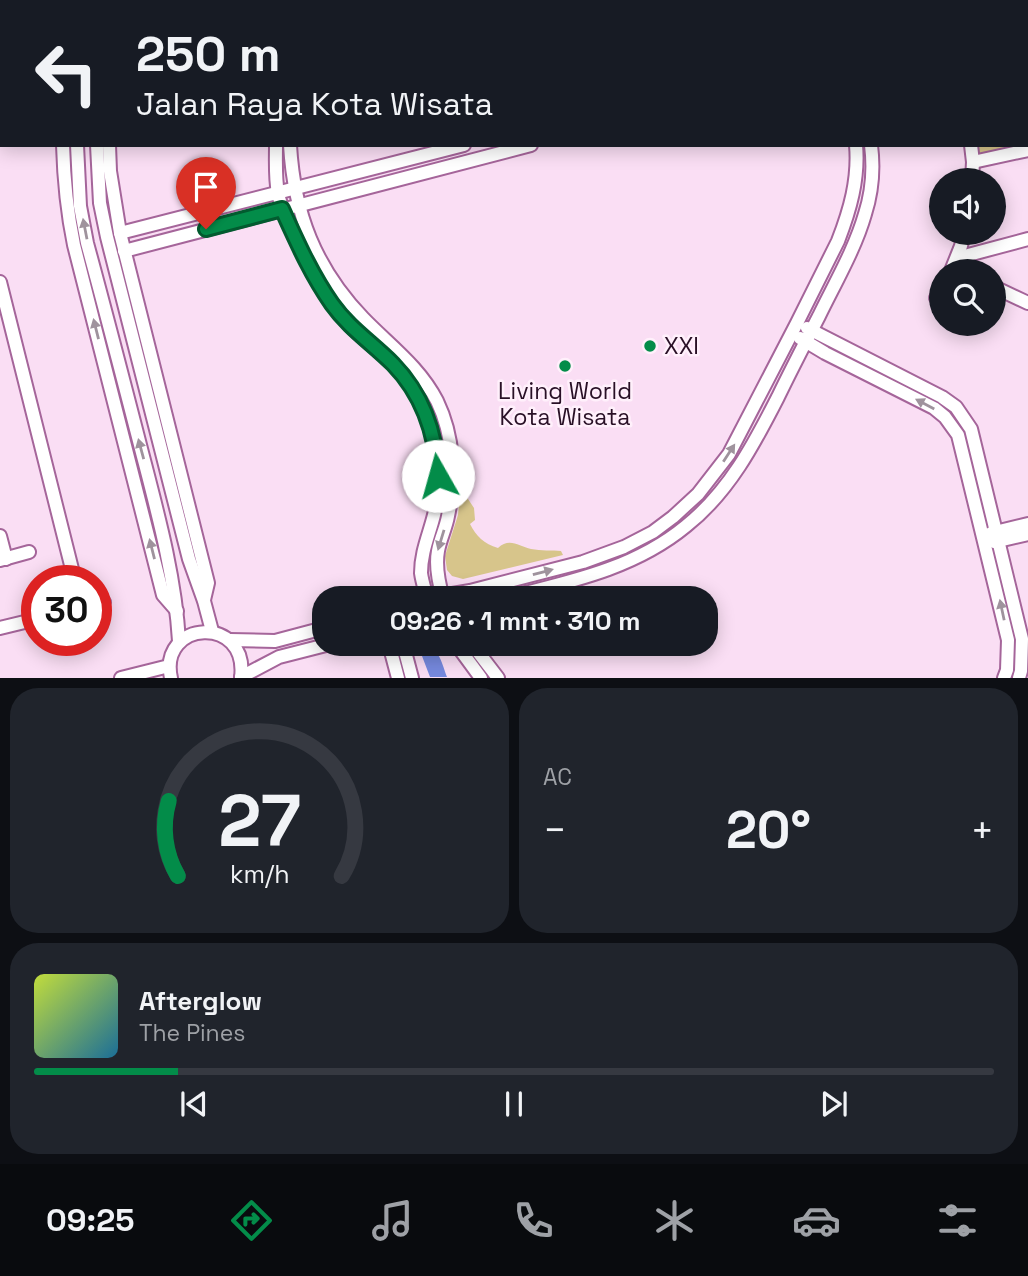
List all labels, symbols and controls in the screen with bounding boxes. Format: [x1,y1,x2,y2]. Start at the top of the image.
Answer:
text: 250 m [136,23,281,85]
icon: left [21,28,112,119]
text: Jalan Raya Kota Wisata [136,84,493,124]
pin [176,157,236,229]
icon: arrive [187,168,225,206]
map controls [929,168,1006,336]
button: sound [929,168,1006,245]
one-way arrow [79,218,90,240]
button: search [929,259,1006,336]
one-way arrow [90,318,101,340]
place label: XXI [664,331,699,361]
marker: XXI [642,338,658,354]
marker: Living World Kota Wisata [557,358,573,374]
place label: Living World Kota Wisata [498,376,632,432]
one-way arrow [915,398,935,410]
one-way arrow [135,438,146,460]
position arrow [401,439,475,513]
one-way arrow [722,443,735,463]
one-way arrow [435,530,445,551]
one-way arrow [146,538,157,560]
speed limit sign: 30 [21,565,112,656]
one-way arrow [532,566,554,577]
one-way arrow [996,599,1007,621]
text: 09:26 · 1 mnt · 310 m [390,604,640,638]
text: AC [543,762,572,792]
text: 27 [218,775,301,868]
text: 20° [726,797,811,863]
text: − [543,806,567,854]
text: + [970,806,994,854]
text: km/h [230,858,289,890]
text: Afterglow [139,984,262,1018]
text: The Pines [139,1018,245,1048]
icon: previous [175,1085,213,1123]
icon: pause [495,1085,533,1123]
icon: next [815,1085,853,1123]
icon: directions [227,1196,276,1245]
icon: music [368,1196,417,1245]
icon: phone [509,1196,558,1245]
icon: climate [650,1196,699,1245]
icon: car [792,1196,841,1245]
icon: filters [933,1196,982,1245]
text: 09:25 [46,1200,134,1240]

